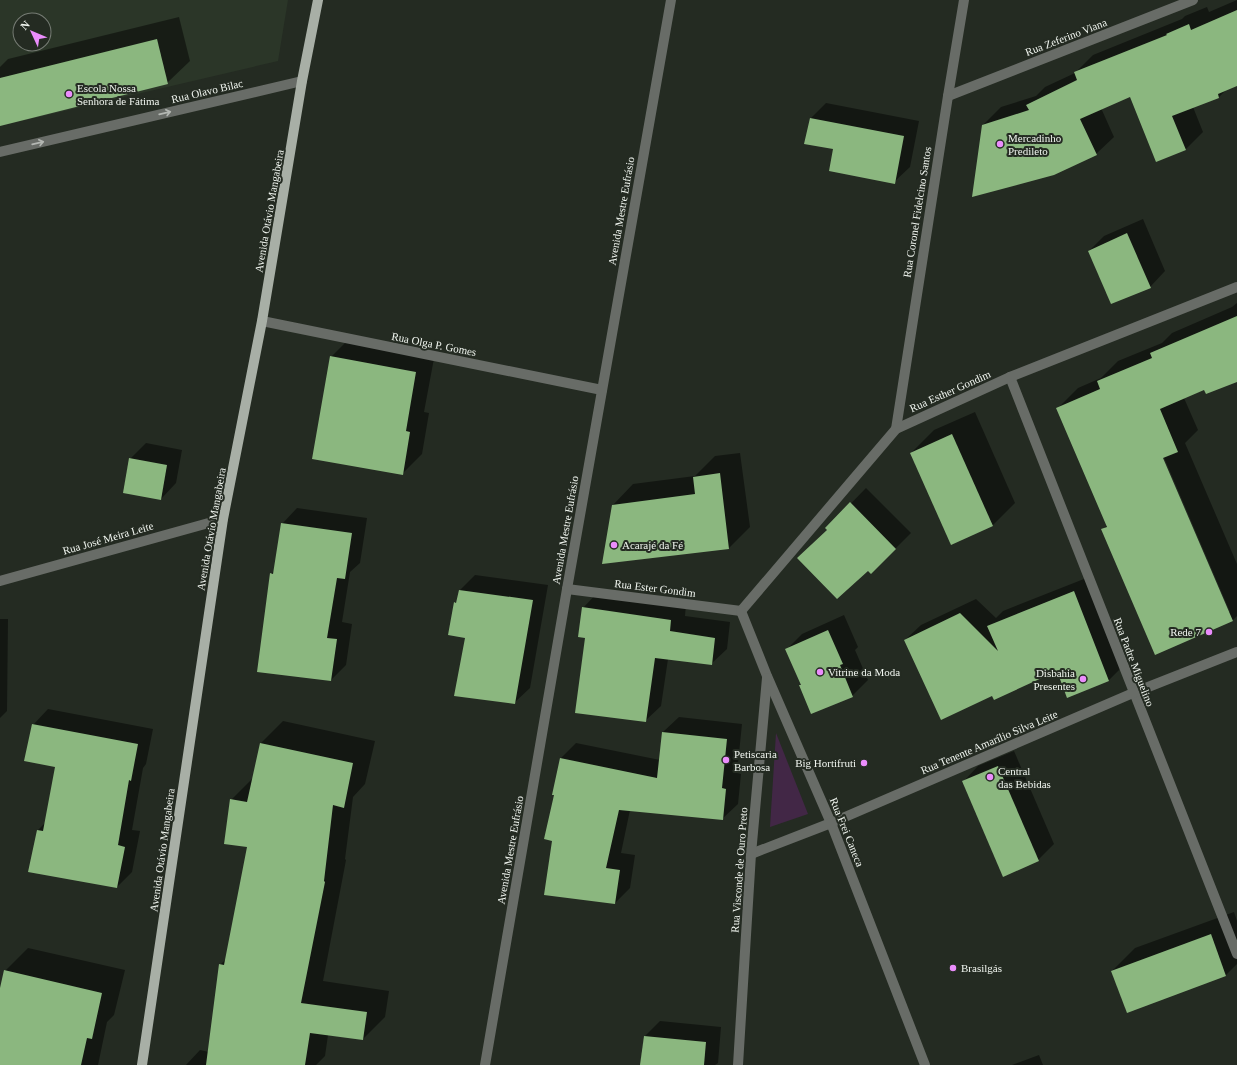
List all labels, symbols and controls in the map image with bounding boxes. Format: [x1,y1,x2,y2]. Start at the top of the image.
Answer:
north arrow [12,12,52,52]
street label: Rua Zeferino Viana [1023,16,1109,58]
text: N [18,18,32,32]
street label: Rua Olavo Bilac [170,77,244,105]
place label: Escola Nossa Senhora de Fátima [77,82,160,107]
marker: Escola Nossa Senhora de Fátima [64,89,74,99]
one-way arrow [158,109,171,117]
place label: Mercadinho Predileto [1008,132,1062,157]
one-way arrow [31,138,44,146]
marker: Mercadinho Predileto [995,139,1005,149]
street label: Rua Coronel Fidelcino Santos [901,146,933,278]
street label: Avenida Otávio Mangabeira [252,149,286,273]
street label: Avenida Mestre Eufrásio [606,155,637,266]
street label: Rua Olga P. Gomes [391,330,477,358]
street label: Rua Esther Gondim [908,368,993,414]
street label: Avenida Otávio Mangabeira [194,467,228,591]
street label: Avenida Mestre Eufrásio [550,474,581,585]
street label: Rua José Meira Leite [61,519,155,557]
place label: Acarajé da Fé [622,539,683,551]
marker: Acarajé da Fé [609,540,619,550]
street label: Rua Ester Gondim [614,577,697,599]
street label: Rua Padre Miguelino [1112,616,1157,709]
place label: Rede 7 [1170,626,1201,638]
marker: Rede 7 [1204,627,1214,637]
place label: Vitrine da Moda [828,666,900,678]
marker: Vitrine da Moda [815,667,825,677]
place label: Disbahia Presentes [1033,667,1075,692]
marker: Disbahia Presentes [1078,674,1088,684]
street label: Rua Tenente Amarílio Silva Leite [919,708,1059,776]
place label: Petiscaria Barbosa [734,748,777,773]
marker: Petiscaria Barbosa [721,755,731,765]
place label: Big Hortifruti [795,757,856,769]
marker: Big Hortifruti [859,758,869,768]
place label: Central das Bebidas [998,765,1051,790]
marker: Central das Bebidas [985,772,995,782]
street label: Avenida Otávio Mangabeira [147,787,177,912]
street label: Avenida Mestre Eufrásio [495,794,526,905]
street label: Rua Frei Caneca [828,796,866,868]
street label: Rua Visconde de Ouro Preto [729,806,749,933]
place label: Brasilgás [961,962,1002,974]
marker: Brasilgás [948,963,958,973]

